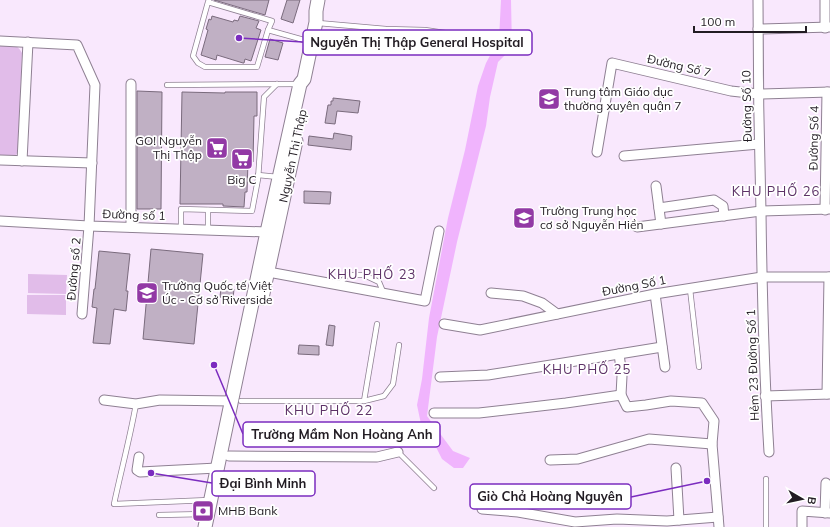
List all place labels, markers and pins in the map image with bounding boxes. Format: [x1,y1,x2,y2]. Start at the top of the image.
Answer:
callout: Nguyễn Thị Thập General Hospital [303,30,532,55]
place label: Trung tâm Giáo dục thường xuyên quận 7 [564,84,681,113]
school or university icon: Trung tâm Giáo dục thường xuyên quận 7 [536,86,562,112]
place label: GO! Nguyễn Thị Thập [135,133,202,162]
supermarket icon: GO! Nguyễn Thị Thập [204,135,230,161]
supermarket icon: Big C [229,146,255,172]
place label: Big C [227,172,257,187]
place label: Trường Trung học cơ sở Nguyễn Hiền [540,203,643,232]
school or university icon: Trường Trung học cơ sở Nguyễn Hiền [511,205,537,231]
place label: Trường Quốc tế Việt Úc - Cơ sở Riverside [162,278,273,307]
school or university icon: Trường Quốc tế Việt Úc - Cơ sở Riverside [134,280,160,306]
callout: Trường Mầm Non Hoàng Anh [243,422,440,447]
callout: Đại Bình Minh [212,471,315,496]
callout: Giò Chả Hoàng Nguyên [470,484,631,509]
bank icon: MHB Bank [190,498,216,524]
place label: MHB Bank [218,503,278,518]

